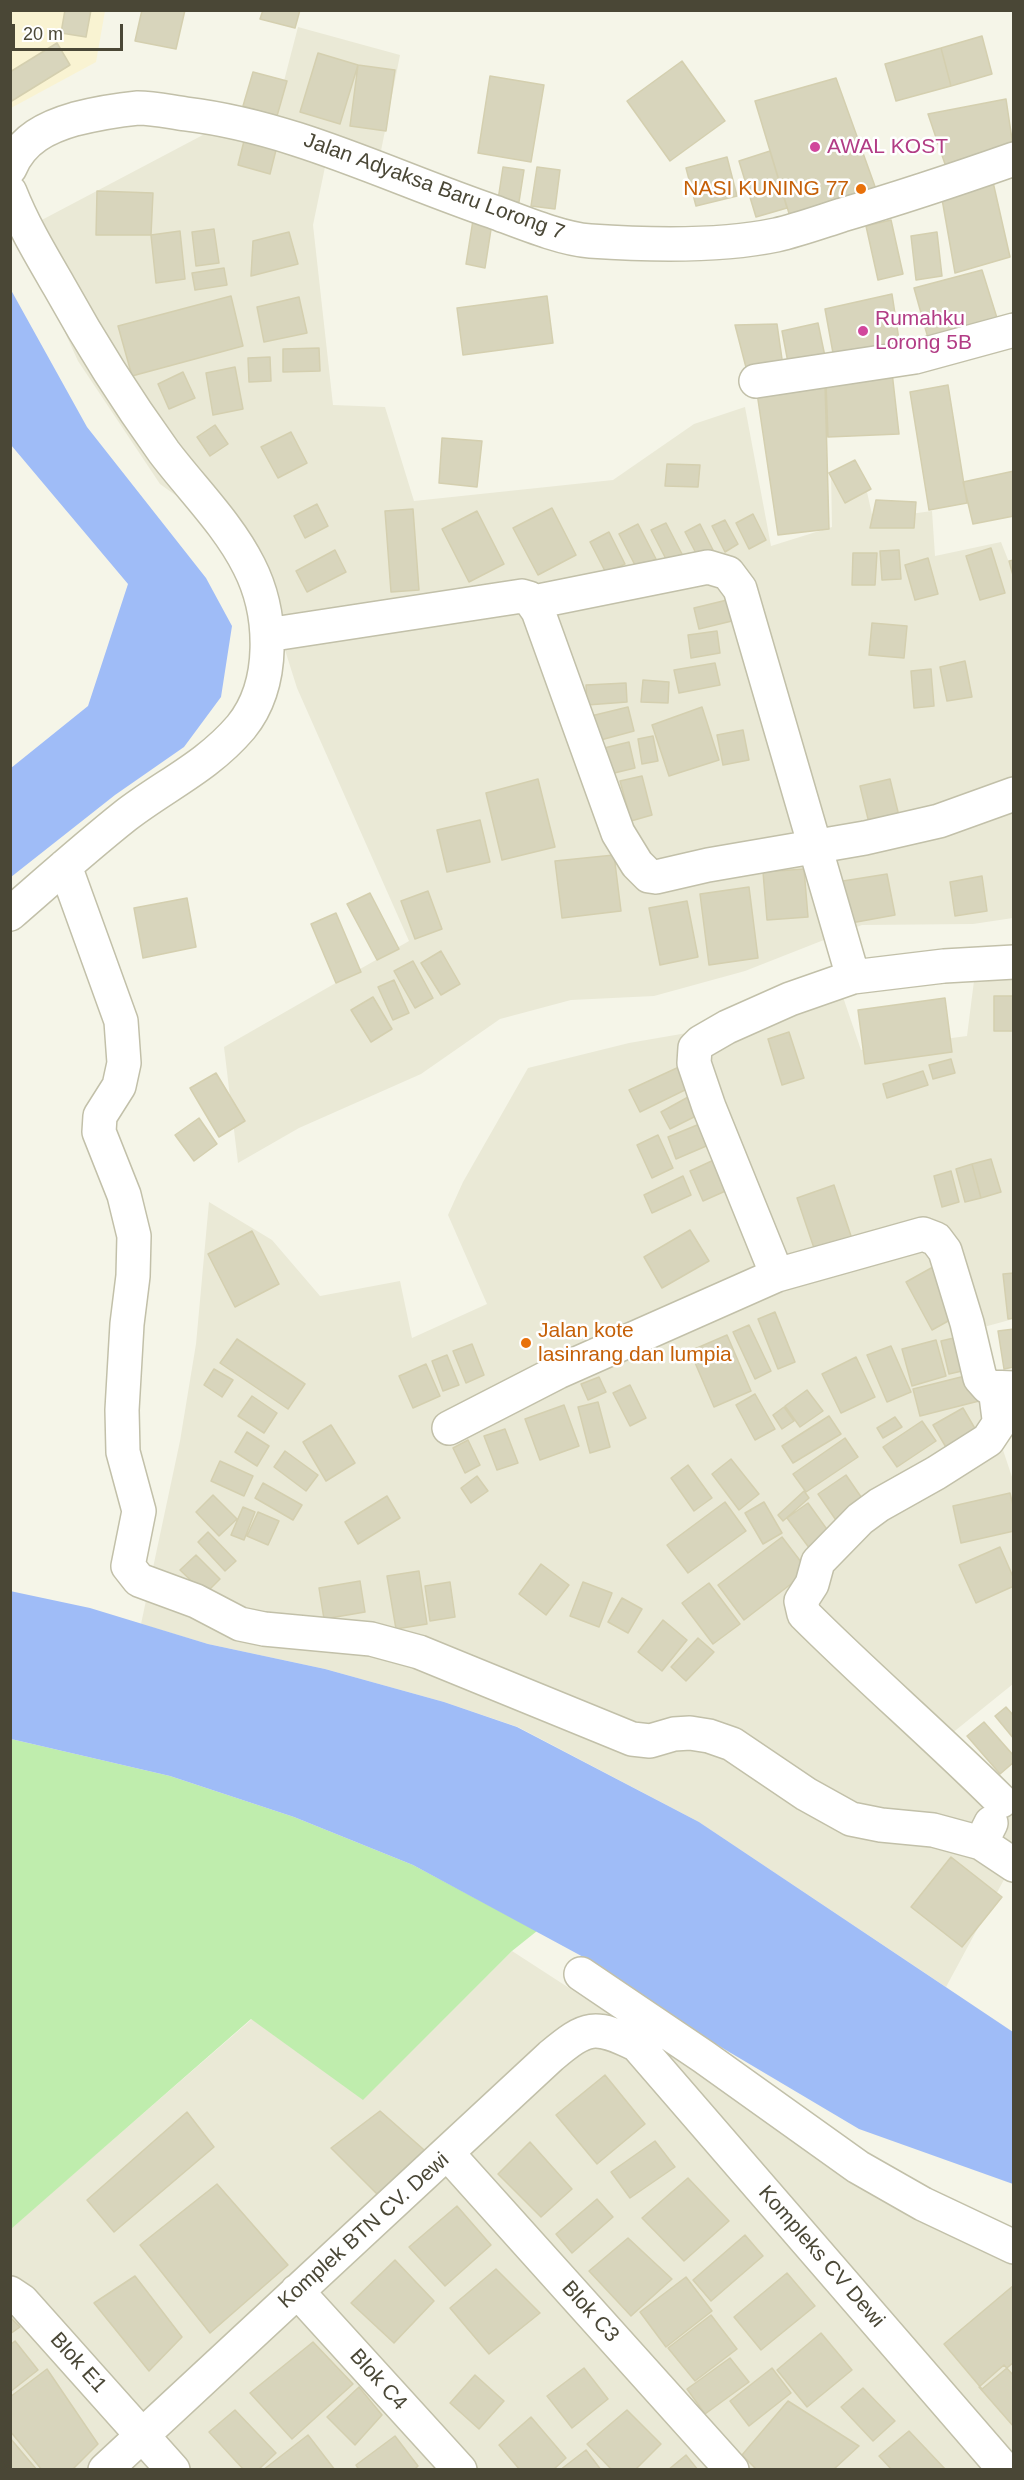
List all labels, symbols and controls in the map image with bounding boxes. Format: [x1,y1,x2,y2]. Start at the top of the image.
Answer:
scale bar [15,12,126,50]
text: 20 m [23,24,63,44]
street label: Jalan Adyaksa Baru Lorong 7 [300,128,568,246]
place label: AWAL KOST [827,134,948,160]
marker: AWAL KOST [808,140,822,154]
place label: NASI KUNING 77 [683,176,849,202]
marker: NASI KUNING 77 [854,182,868,196]
place label: Rumahku Lorong 5B [875,306,972,356]
marker: Rumahku Lorong 5B [856,324,870,338]
place label: Jalan kote lasinrang dan lumpia [538,1318,732,1368]
marker: Jalan kote lasinrang dan lumpia [519,1336,533,1350]
street label: Komplek BTN CV. Dewi [273,2148,455,2314]
street label: Kompleks CV Dewi [753,2181,889,2333]
street label: Blok C3 [556,2276,624,2348]
street label: Blok E1 [44,2328,112,2398]
street label: Blok C4 [344,2344,412,2416]

